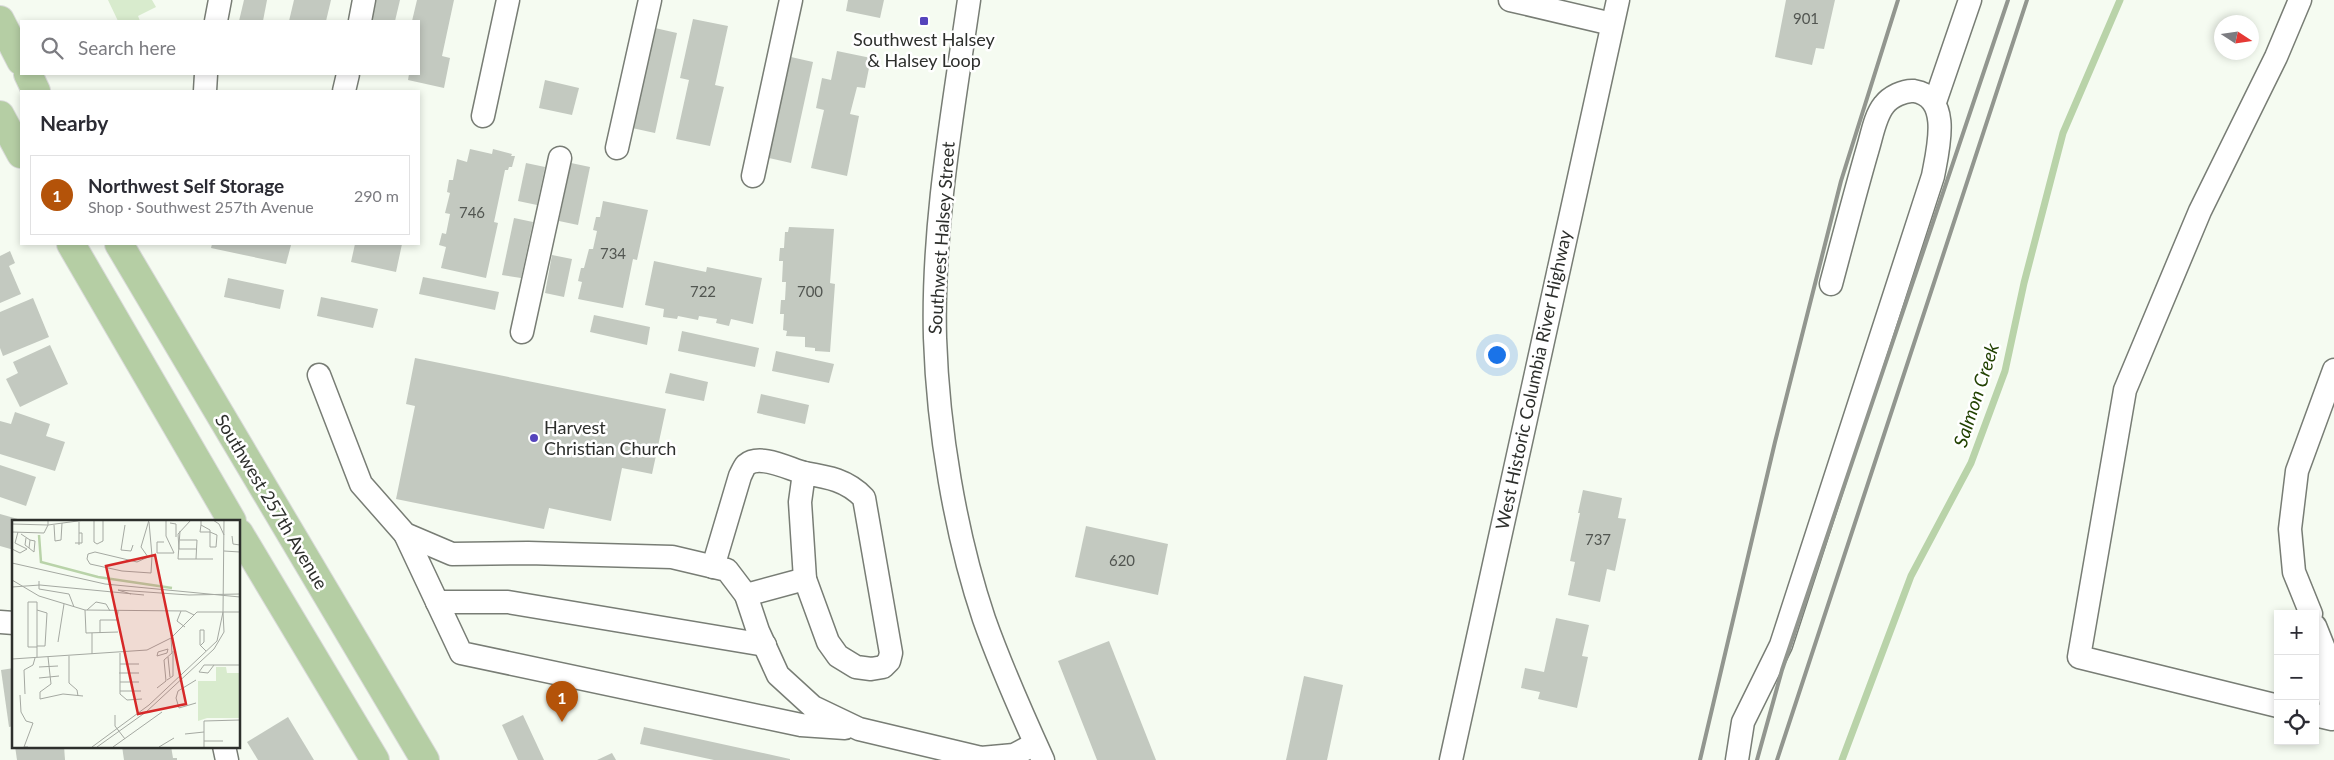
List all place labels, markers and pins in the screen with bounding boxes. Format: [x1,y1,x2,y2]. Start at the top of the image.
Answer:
marker: Southwest Halsey & Halsey Loop [918,15,930,27]
place label: Southwest Halsey & Halsey Loop [853,28,996,71]
place label: Harvest Christian Church [544,416,676,459]
marker: Harvest Christian Church [528,432,540,444]
pin: 1 [546,681,578,722]

